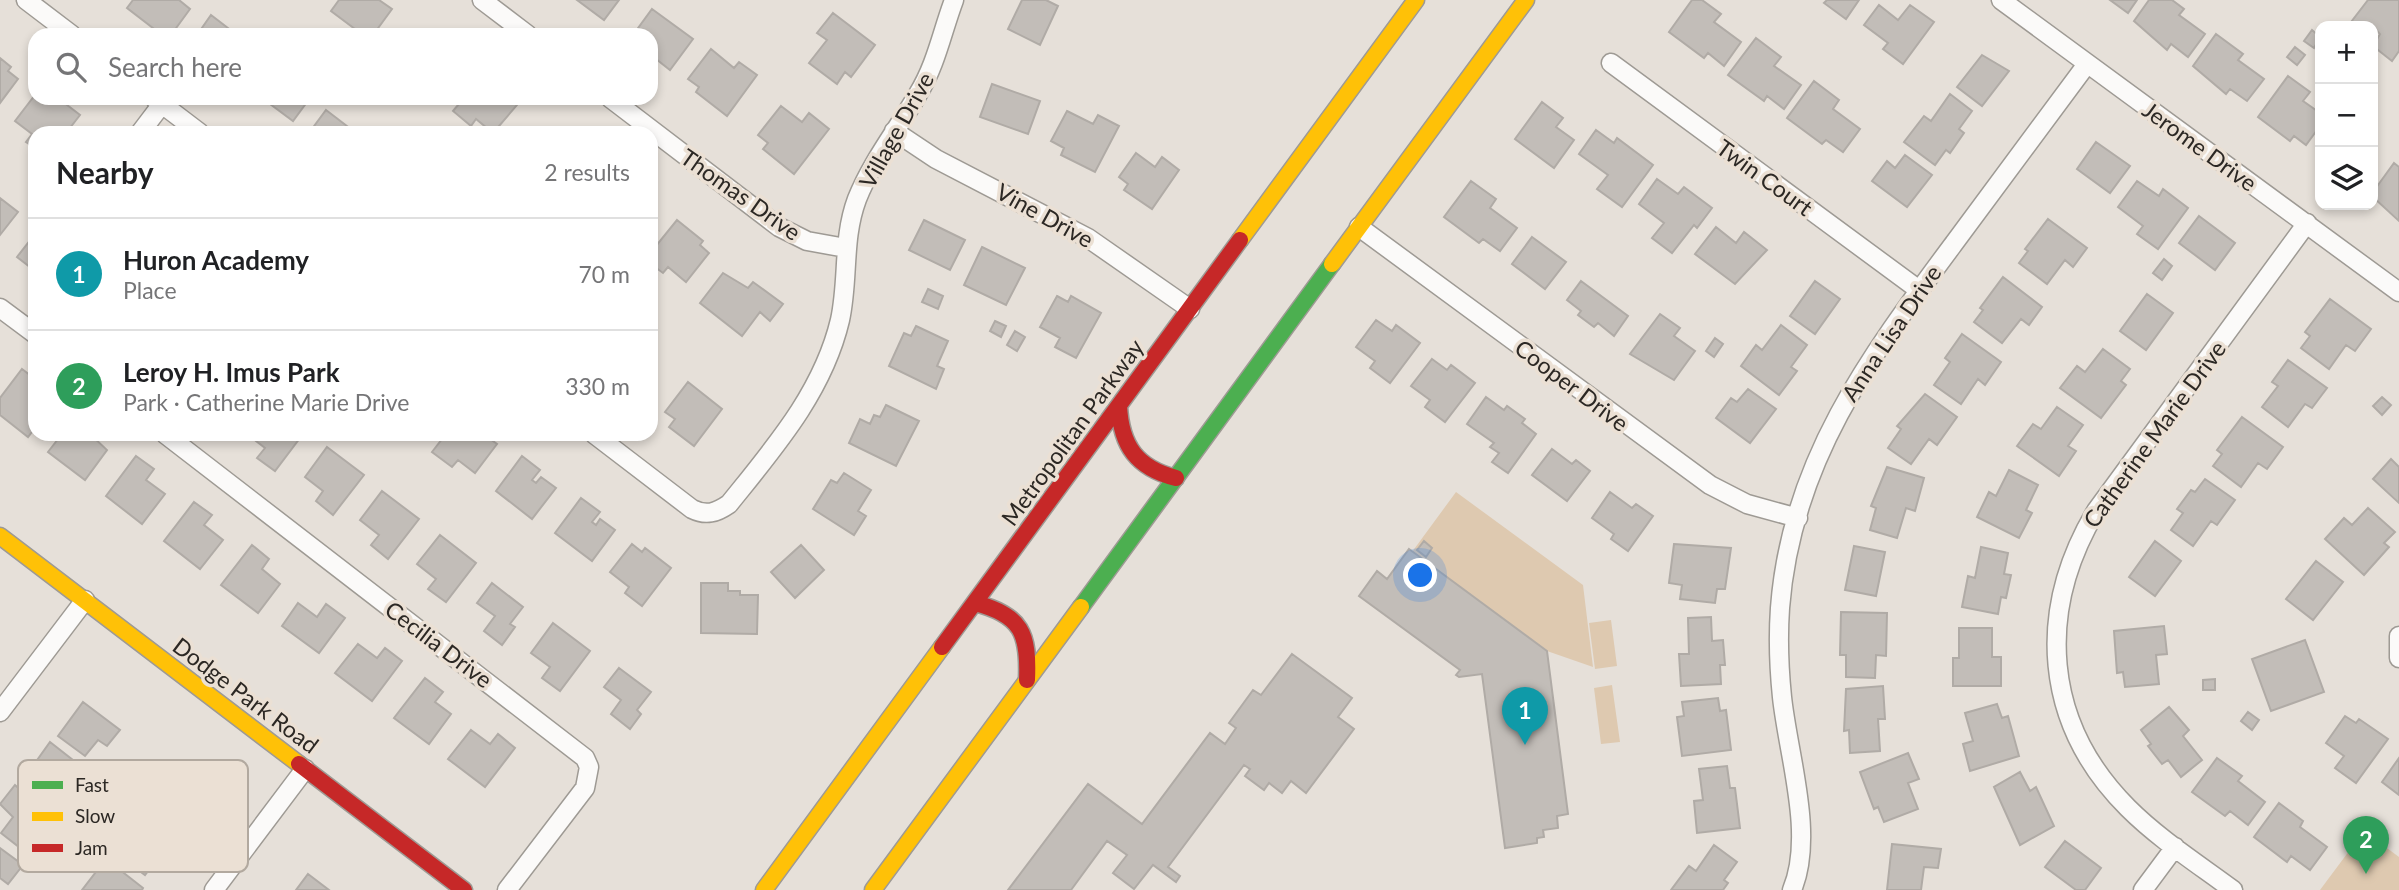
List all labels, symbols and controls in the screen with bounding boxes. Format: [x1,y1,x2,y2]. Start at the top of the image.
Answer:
map controls [2315,21,2378,210]
button: + [2315,21,2378,84]
search box [28,28,658,105]
icon: search [52,48,90,86]
text: Search here [108,51,242,83]
street label: Village Drive [853,67,939,193]
button: − [2315,84,2378,147]
street label: Jerome Drive [2137,95,2263,197]
street label: Twin Court [1712,133,1819,222]
street label: Thomas Drive [676,142,806,246]
button: layers [2315,147,2378,210]
text: Nearby [56,154,154,190]
text: 2 results [544,158,630,186]
street label: Vine Drive [992,177,1098,253]
text: Huron Academy [123,244,309,276]
text: 1 [72,260,86,288]
text: 70 m [579,260,630,288]
street label: Anna Lisa Drive [1835,260,1947,406]
text: Place [123,276,177,304]
street label: Metropolitan Parkway [995,333,1149,531]
street label: Cooper Drive [1510,333,1634,437]
street label: Catherine Marie Drive [2077,335,2231,533]
text: Leroy H. Imus Park [123,356,340,388]
text: 2 [72,372,86,400]
text: 330 m [565,372,630,400]
text: Park · Catherine Marie Drive [123,388,410,416]
your location [1403,558,1437,592]
street label: Cecilia Drive [380,595,498,693]
street label: Dodge Park Road [168,631,324,759]
pin: 1 [1502,687,1548,745]
legend [18,760,248,872]
text: Fast [75,773,109,796]
text: Slow [75,804,115,827]
pin: 2 [2343,816,2389,874]
text: Jam [75,836,108,859]

